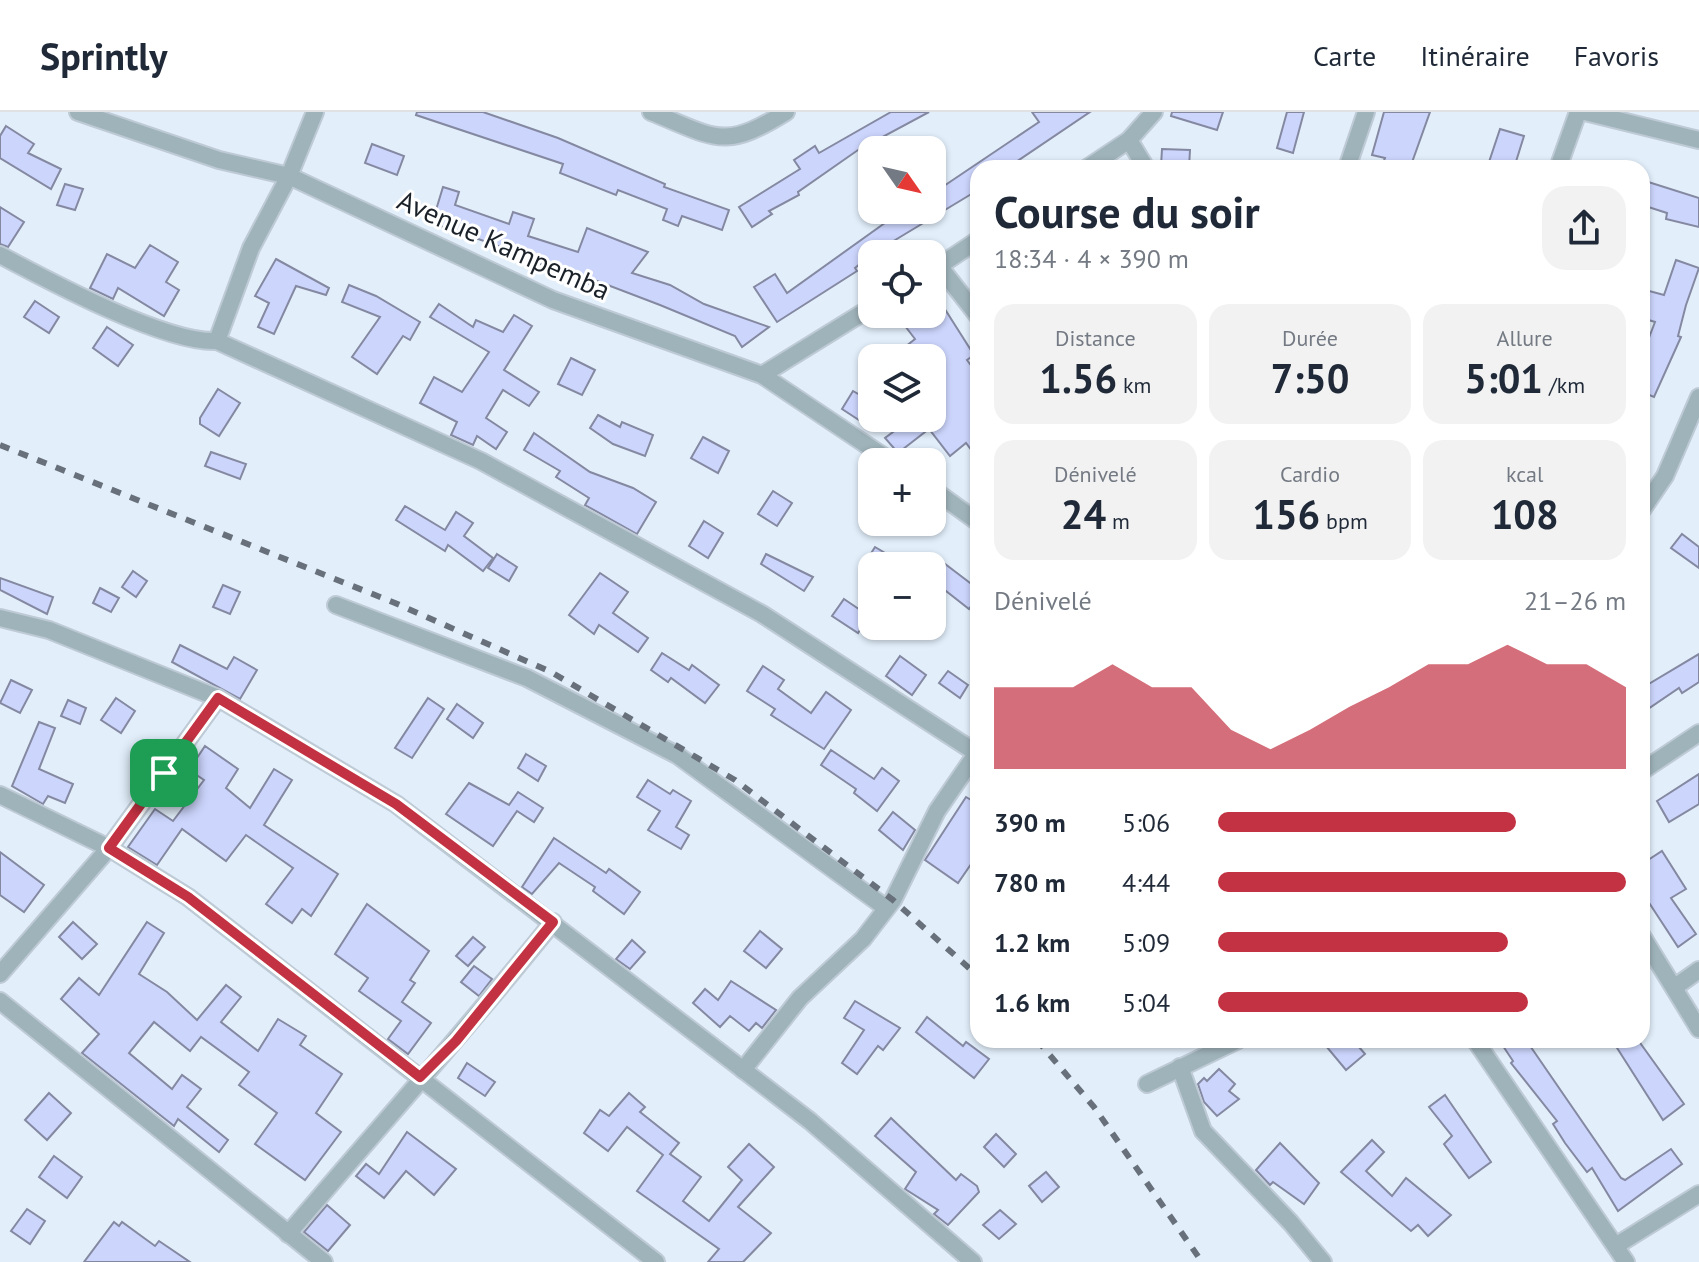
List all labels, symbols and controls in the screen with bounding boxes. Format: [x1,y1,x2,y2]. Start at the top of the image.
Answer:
text: Sprintly [40,31,168,80]
text: Carte [1313,37,1376,74]
text: Itinéraire [1420,37,1530,74]
text: Favoris [1574,37,1659,74]
north arrow [858,136,946,224]
map controls [858,136,946,640]
street label: Avenue Kampemba [392,181,616,308]
text: Course du soir [994,183,1260,240]
button: share [1542,186,1626,270]
button: locate [858,240,946,328]
text: 18:34 · 4 × 390 m [994,242,1189,275]
text: Distance [1055,324,1136,352]
text: Durée [1282,324,1338,352]
text: Allure [1497,324,1553,352]
button: layers [858,344,946,432]
text: 1.56 [1039,352,1117,404]
text: 7:50 [1271,352,1349,404]
text: 5:01 [1464,352,1543,404]
text: km [1117,371,1151,399]
text: /km [1543,371,1585,399]
button: + [858,448,946,536]
text: Dénivelé [1054,460,1137,488]
text: Cardio [1280,460,1340,488]
text: kcal [1506,460,1543,488]
text: 24 [1061,488,1106,540]
text: 156 [1252,488,1320,540]
text: 108 [1491,488,1559,540]
text: m [1106,507,1130,535]
text: bpm [1320,507,1368,535]
button: − [858,552,946,640]
text: Dénivelé [994,584,1092,617]
text: 21–26 m [1524,584,1626,617]
pin [130,739,198,807]
icon: arrive [142,751,186,795]
text: 390 m [994,806,1066,839]
text: 5:06 [1122,806,1170,839]
text: 780 m [994,866,1066,899]
text: 4:44 [1122,866,1170,899]
text: 1.2 km [994,926,1070,959]
text: 5:09 [1122,926,1170,959]
text: 1.6 km [994,986,1070,1019]
text: 5:04 [1122,986,1170,1019]

